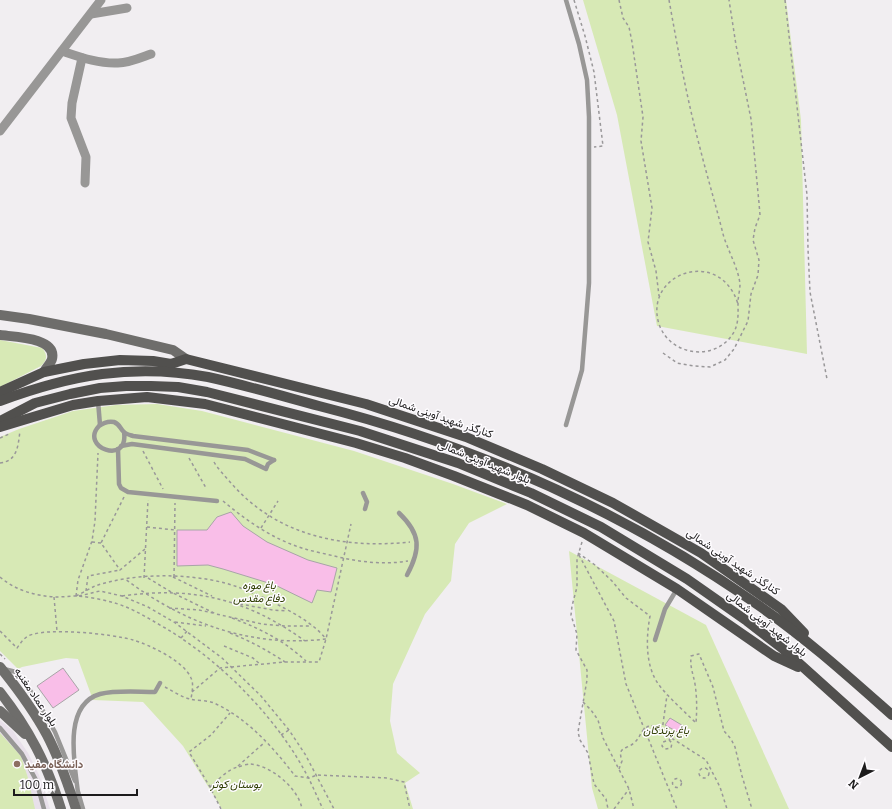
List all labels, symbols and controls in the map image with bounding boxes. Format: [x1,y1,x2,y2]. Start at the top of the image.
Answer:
street label: کنارگذر شهید آوینی شمالی [387,393,495,441]
street label: بلوار شهید آوینی شمالی [436,438,532,486]
street label: کنارگذر شهید آوینی شمالی [684,526,782,598]
park label: باغ موزه دفاع مقدس [233,579,286,606]
street label: بلوار شهید آوینی شمالی [724,589,810,659]
street label: بلوار عماد مغنیه [12,665,60,729]
park label: باغ پرندگان [643,724,690,738]
north arrow [840,757,880,797]
place label: دانشگاه مفید [25,758,84,771]
marker: دانشگاه مفید [12,759,22,769]
scale bar [14,771,137,797]
text: N [846,776,861,792]
text: 100 m [20,778,55,792]
park label: بوستان کوثر [210,778,262,791]

